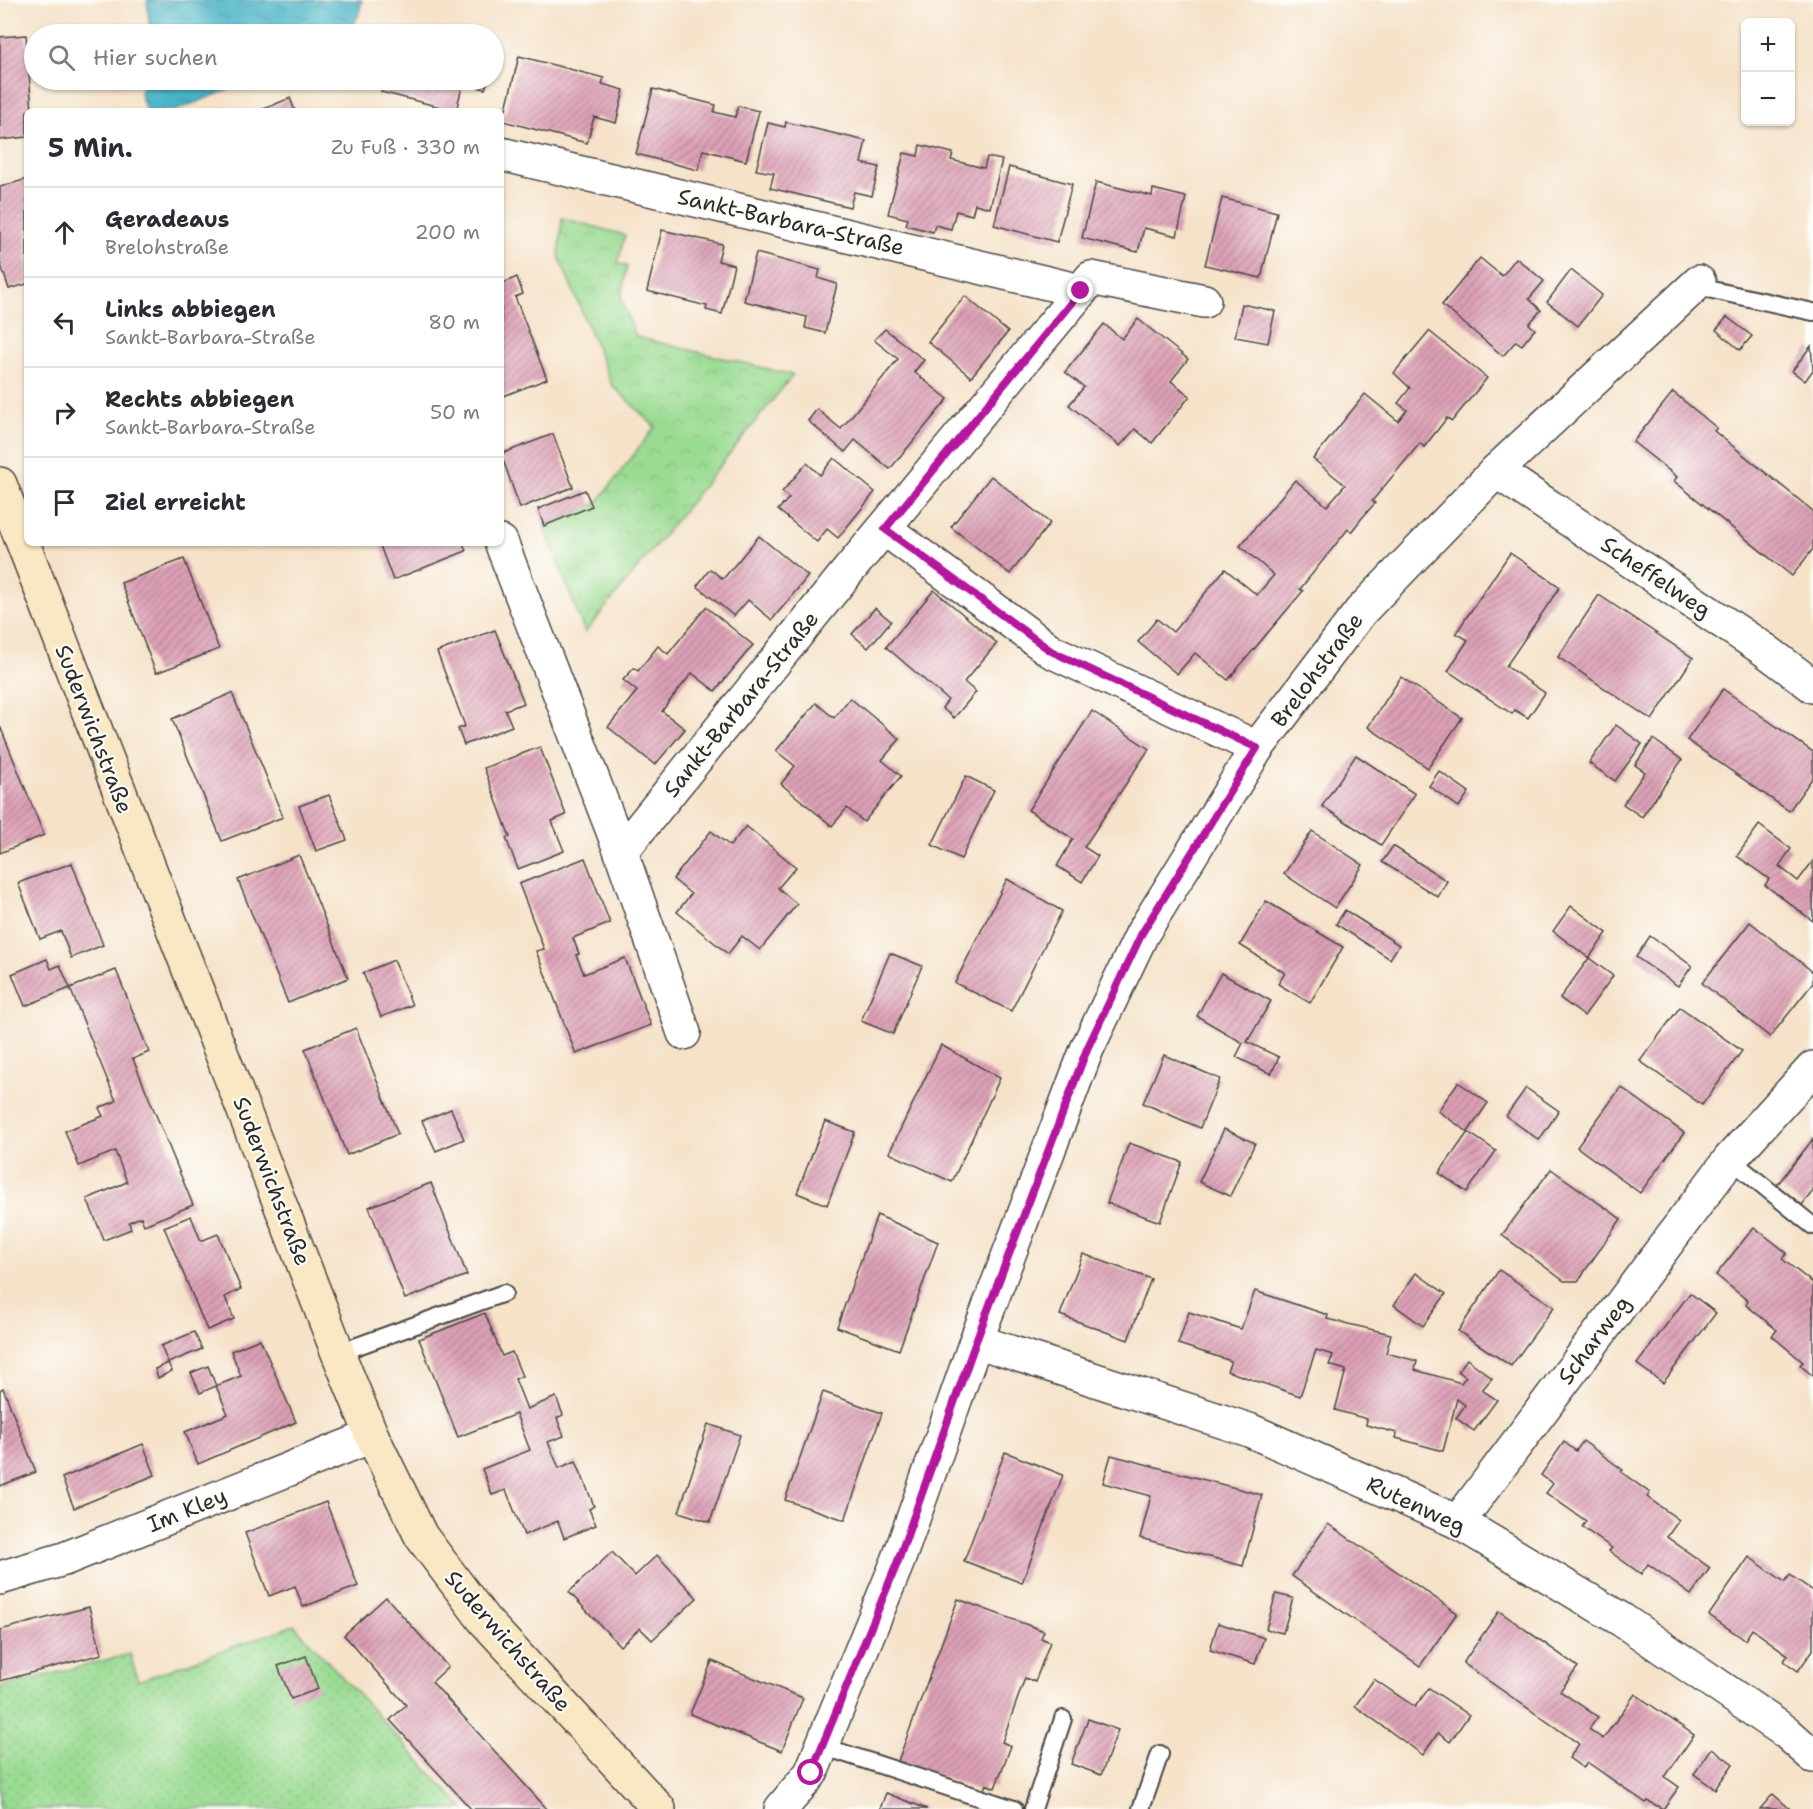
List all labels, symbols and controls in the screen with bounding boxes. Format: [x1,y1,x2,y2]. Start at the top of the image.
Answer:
map controls [1741,18,1795,126]
button: + [1741,18,1795,72]
search box [24,24,504,90]
icon: search [45,41,78,74]
text: Hier suchen [93,43,218,72]
button: − [1741,72,1795,126]
text: 5 Min. [48,130,133,165]
text: Zu Fuß · 330 m [331,134,480,160]
street label: Sankt-Barbara-Straße [675,182,907,262]
text: Geradeaus [105,205,229,234]
icon: ahead [48,216,81,249]
text: 200 m [415,219,480,245]
text: Brelohstraße [105,234,229,260]
route end [1067,277,1093,303]
text: Links abbiegen [105,295,276,324]
icon: left [48,306,81,339]
text: 80 m [428,309,480,335]
text: Sankt-Barbara-Straße [105,324,316,350]
text: Rechts abbiegen [105,385,294,414]
icon: right [48,396,81,429]
text: 50 m [430,399,480,425]
text: Sankt-Barbara-Straße [105,414,316,440]
icon: arrive [48,486,81,519]
text: Ziel erreicht [105,488,246,517]
street label: Scheffelweg [1595,530,1717,624]
street label: Sankt-Barbara-Straße [657,605,825,803]
street label: Brelohstraße [1264,607,1370,733]
street label: Suderwichstraße [48,640,140,818]
street label: Suderwichstraße [226,1092,318,1270]
street label: Scharweg [1551,1290,1637,1390]
street label: Rutenweg [1362,1469,1470,1541]
street label: Im Kley [143,1481,231,1539]
street label: Suderwichstraße [438,1564,578,1718]
route start [797,1759,823,1785]

